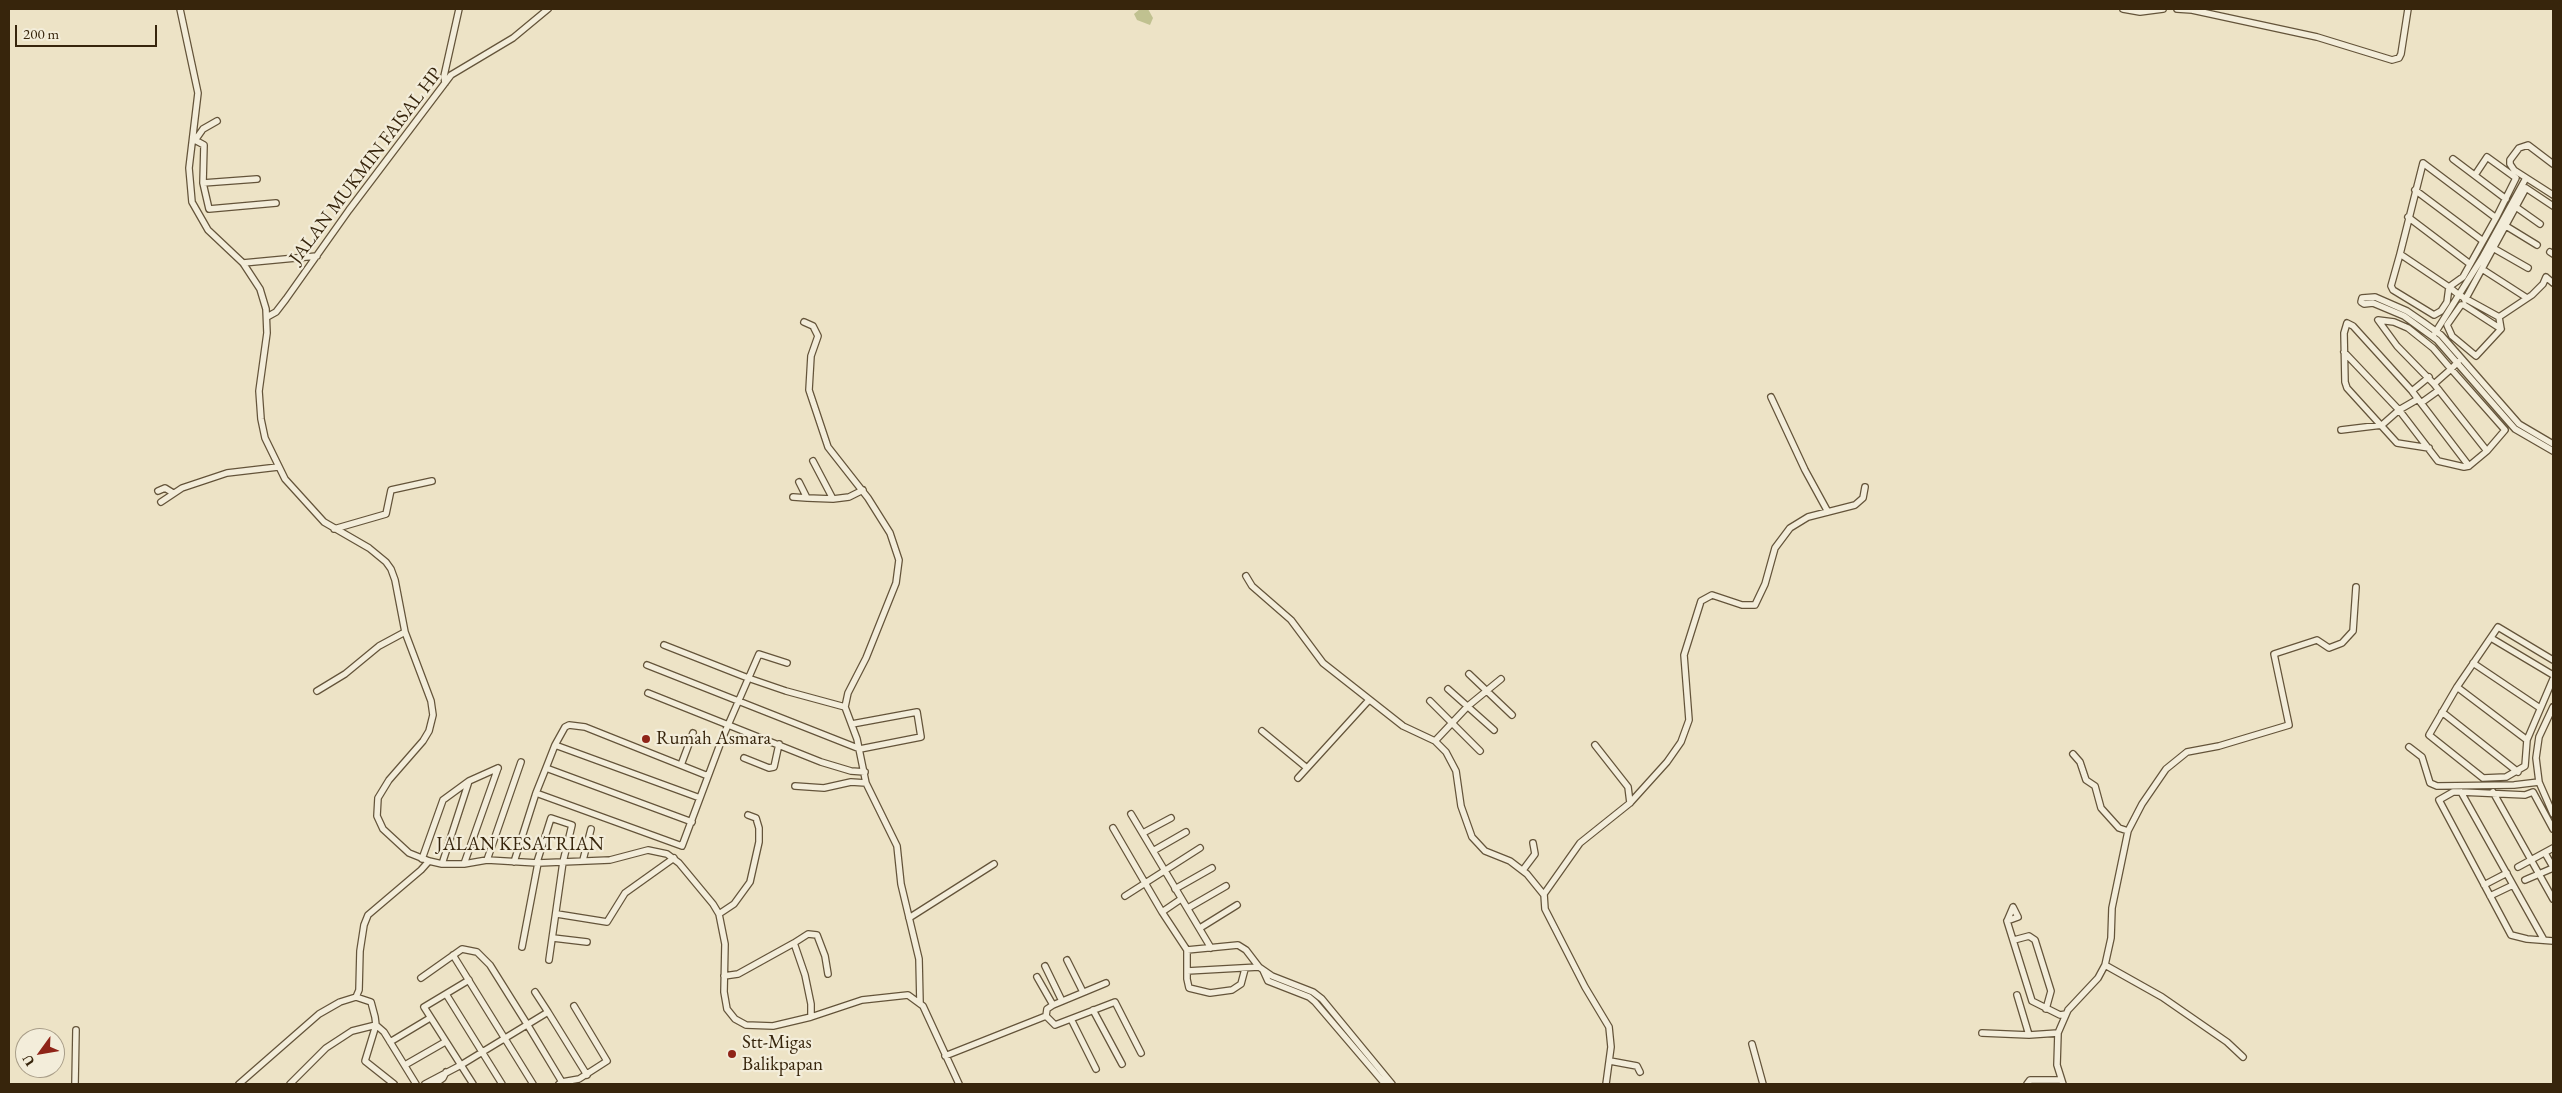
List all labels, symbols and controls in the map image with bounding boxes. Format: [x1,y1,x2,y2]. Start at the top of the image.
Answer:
scale bar [18,15,160,47]
text: 200 m [23,24,59,43]
street label: JALAN MUKMIN FAISAL HP [285,63,447,269]
place label: Rumah Asmara [656,728,771,750]
marker: Rumah Asmara [640,733,652,745]
street label: JALAN KESATRIAN [436,834,604,856]
north arrow [15,1028,65,1078]
place label: Stt-Migas Balikpapan [742,1032,823,1076]
marker: Stt-Migas Balikpapan [726,1048,738,1060]
text: U [18,1051,39,1070]

